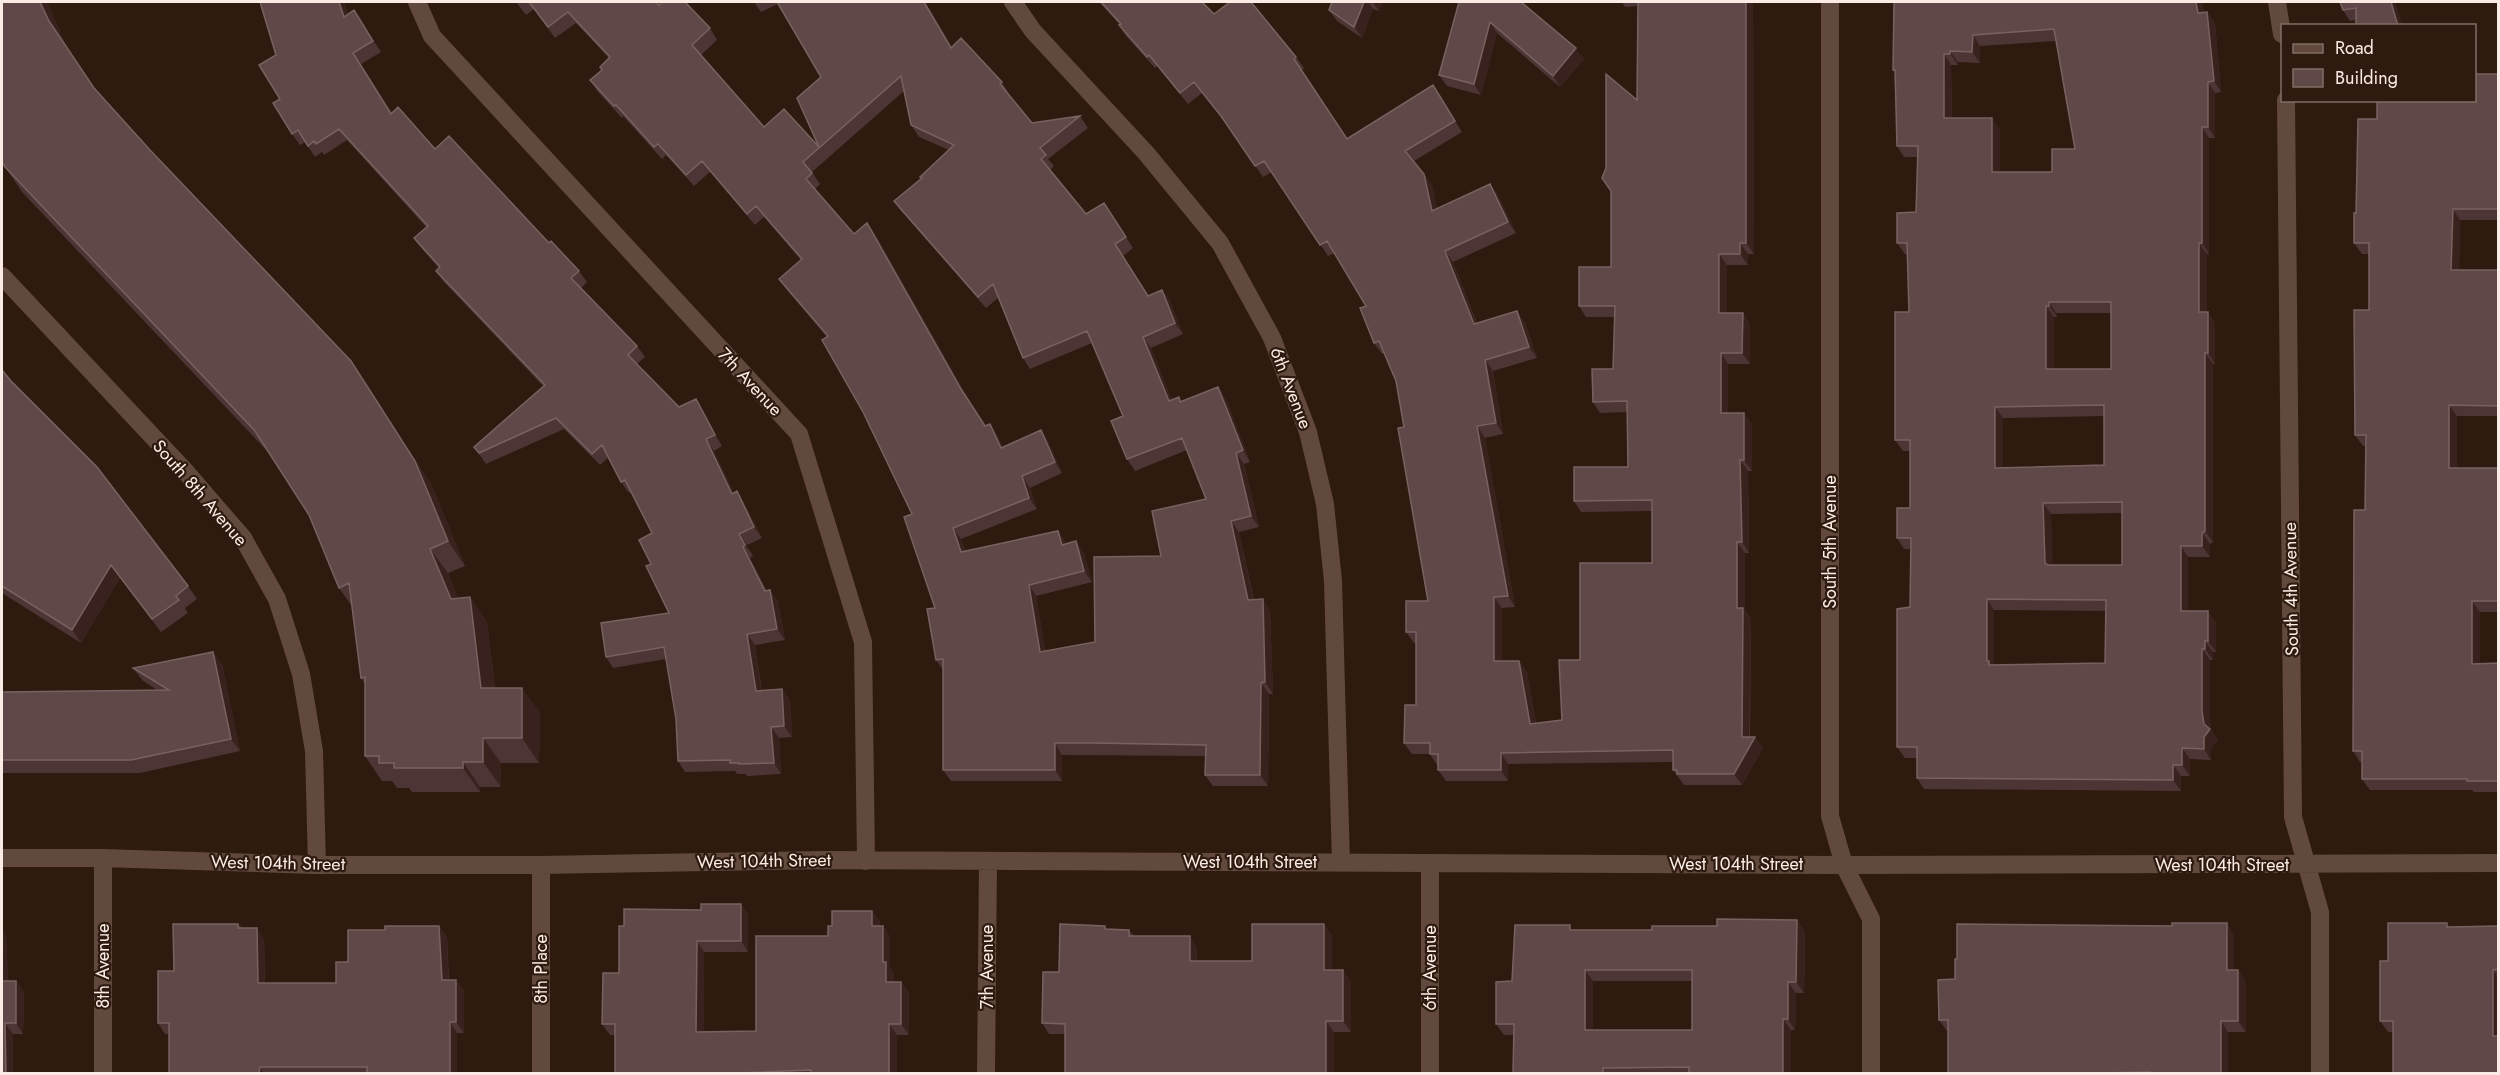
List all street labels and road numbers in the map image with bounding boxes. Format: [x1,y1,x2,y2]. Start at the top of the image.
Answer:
street label: 7th Avenue [712,342,788,422]
street label: 6th Avenue [1264,343,1318,433]
street label: South 8th Avenue [146,434,254,552]
street label: South 5th Avenue [1817,475,1843,609]
street label: South 4th Avenue [2277,522,2305,656]
street label: West 104th Street [697,847,832,875]
street label: West 104th Street [211,849,346,877]
street label: West 104th Street [1183,849,1318,875]
street label: West 104th Street [1669,851,1804,877]
street label: West 104th Street [2155,852,2290,878]
street label: 8th Avenue [90,923,116,1009]
street label: 7th Avenue [974,925,1000,1009]
street label: 6th Avenue [1417,925,1443,1011]
street label: 8th Place [528,934,554,1004]

